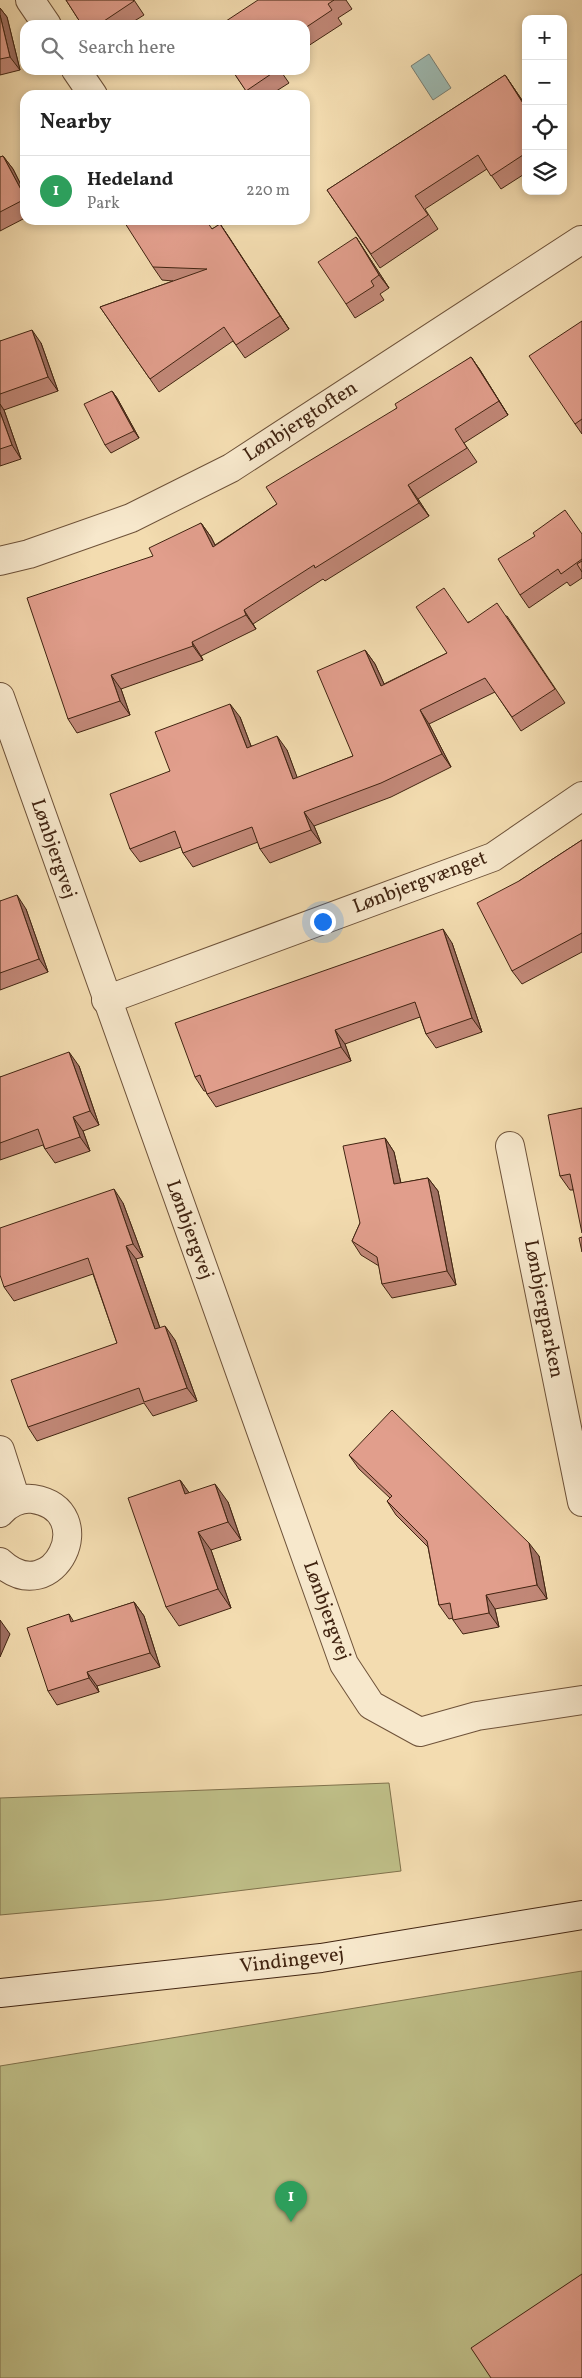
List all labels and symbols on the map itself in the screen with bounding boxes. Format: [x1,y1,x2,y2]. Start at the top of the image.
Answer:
street label: Lønbjergtoften [238,375,364,469]
street label: Lønbjergvej [23,795,83,903]
street label: Lønbjergvænget [349,845,491,921]
your location [310,909,336,935]
street label: Lønbjergvej [158,1176,220,1284]
street label: Lønbjergparken [516,1237,570,1381]
street label: Lønbjergvej [295,1557,357,1665]
street label: Vindingevej [238,1941,346,1981]
pin: 1 [275,2181,307,2222]

